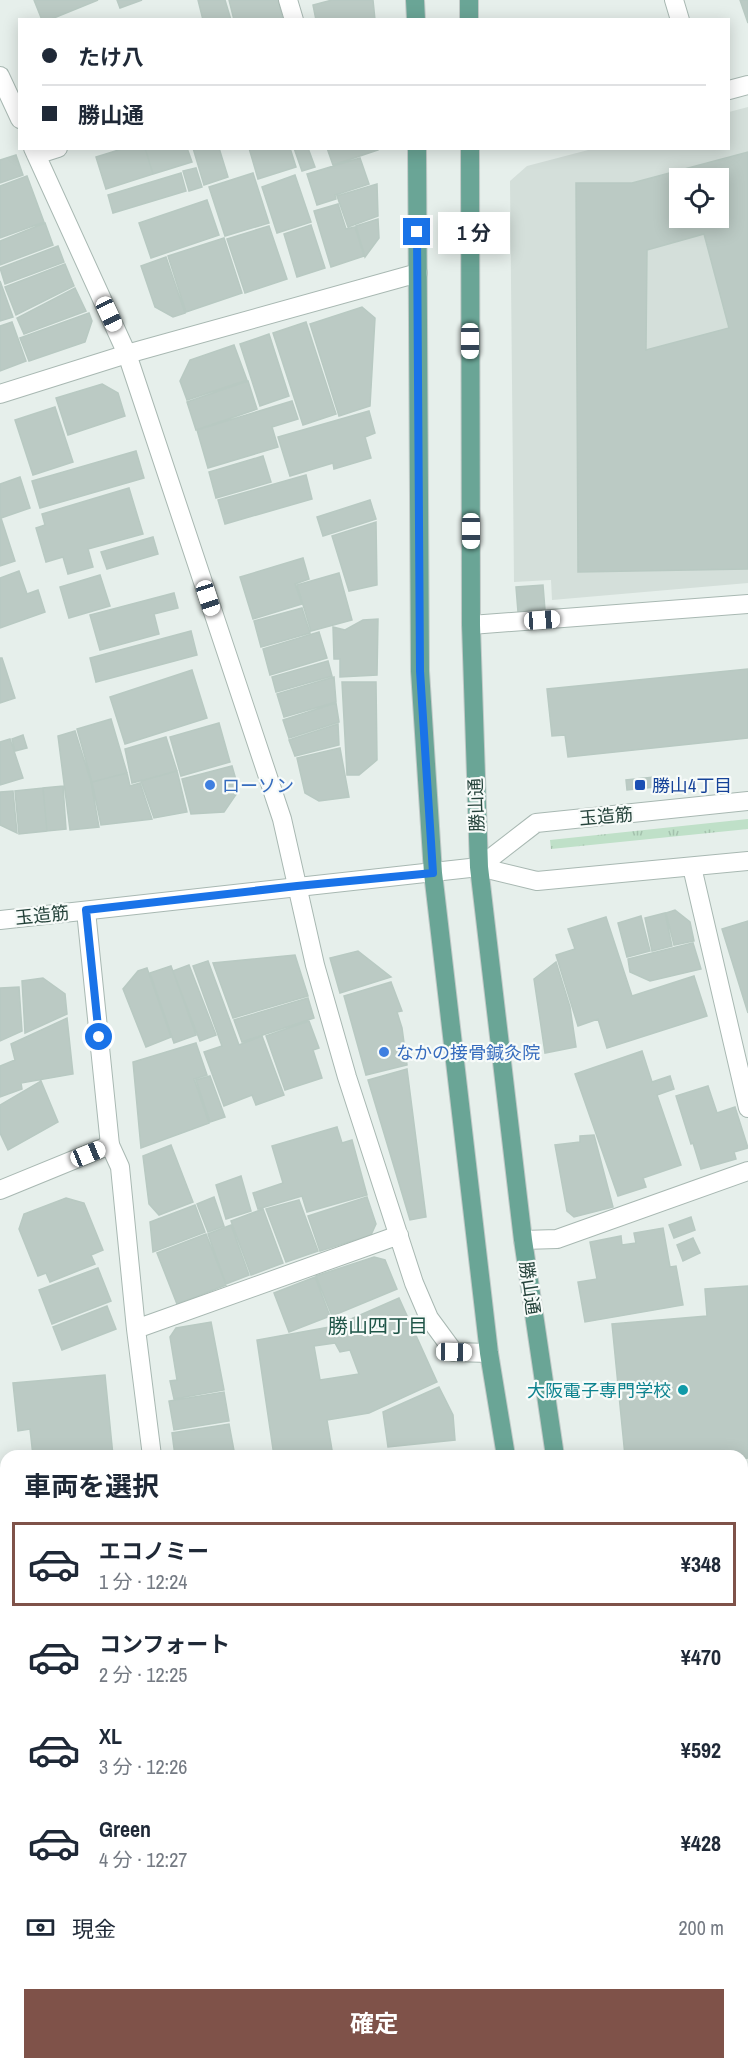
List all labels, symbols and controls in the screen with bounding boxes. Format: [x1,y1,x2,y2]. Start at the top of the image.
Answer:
text: たけ八 [78,42,144,72]
text: 勝山通 [78,100,144,130]
map controls [669,168,729,228]
button: locate [669,168,729,228]
callout: 1 分 [438,211,510,253]
route end [403,218,430,245]
text: 1 分 [457,219,491,246]
car [93,294,125,334]
car [461,323,479,359]
car [462,513,480,549]
car [194,578,222,618]
car [523,610,561,630]
place label: ローソン [222,773,294,798]
place label: 勝山4丁目 [652,773,732,798]
marker: ローソン [203,778,217,792]
street label: 勝山通 [463,778,489,832]
marker: 勝山4丁目 [633,778,647,792]
street label: 玉造筋 [578,801,634,831]
street label: 玉造筋 [14,900,70,930]
route start [85,1023,112,1050]
place label: なかの接骨鍼灸院 [396,1040,540,1065]
marker: なかの接骨鍼灸院 [377,1045,391,1059]
car [68,1139,108,1169]
street label: 勝山通 [514,1260,546,1316]
district label: 勝山四丁目 [328,1312,428,1339]
car [436,1343,472,1361]
place label: 大阪電子専門学校 [527,1378,671,1403]
marker: 大阪電子専門学校 [676,1383,690,1397]
text: 車両を選択 [24,1468,159,1504]
text: エコノミー [99,1536,209,1566]
icon: car [27,1537,81,1591]
text: ¥348 [681,1549,721,1579]
text: 1 分 · 12:24 [99,1568,187,1595]
text: コンフォート [99,1629,230,1659]
icon: car [27,1630,81,1684]
text: ¥470 [681,1642,721,1672]
text: 2 分 · 12:25 [99,1661,187,1688]
text: XL [99,1721,122,1751]
icon: car [27,1723,81,1777]
text: ¥592 [681,1735,721,1765]
text: 3 分 · 12:26 [99,1753,187,1780]
text: Green [99,1814,151,1844]
icon: car [27,1816,81,1870]
text: ¥428 [681,1828,721,1858]
text: 4 分 · 12:27 [99,1846,187,1873]
icon: cash [24,1911,57,1944]
text: 現金 [72,1914,116,1944]
text: 200 m [678,1914,724,1941]
button: 確定 [24,1989,724,2058]

